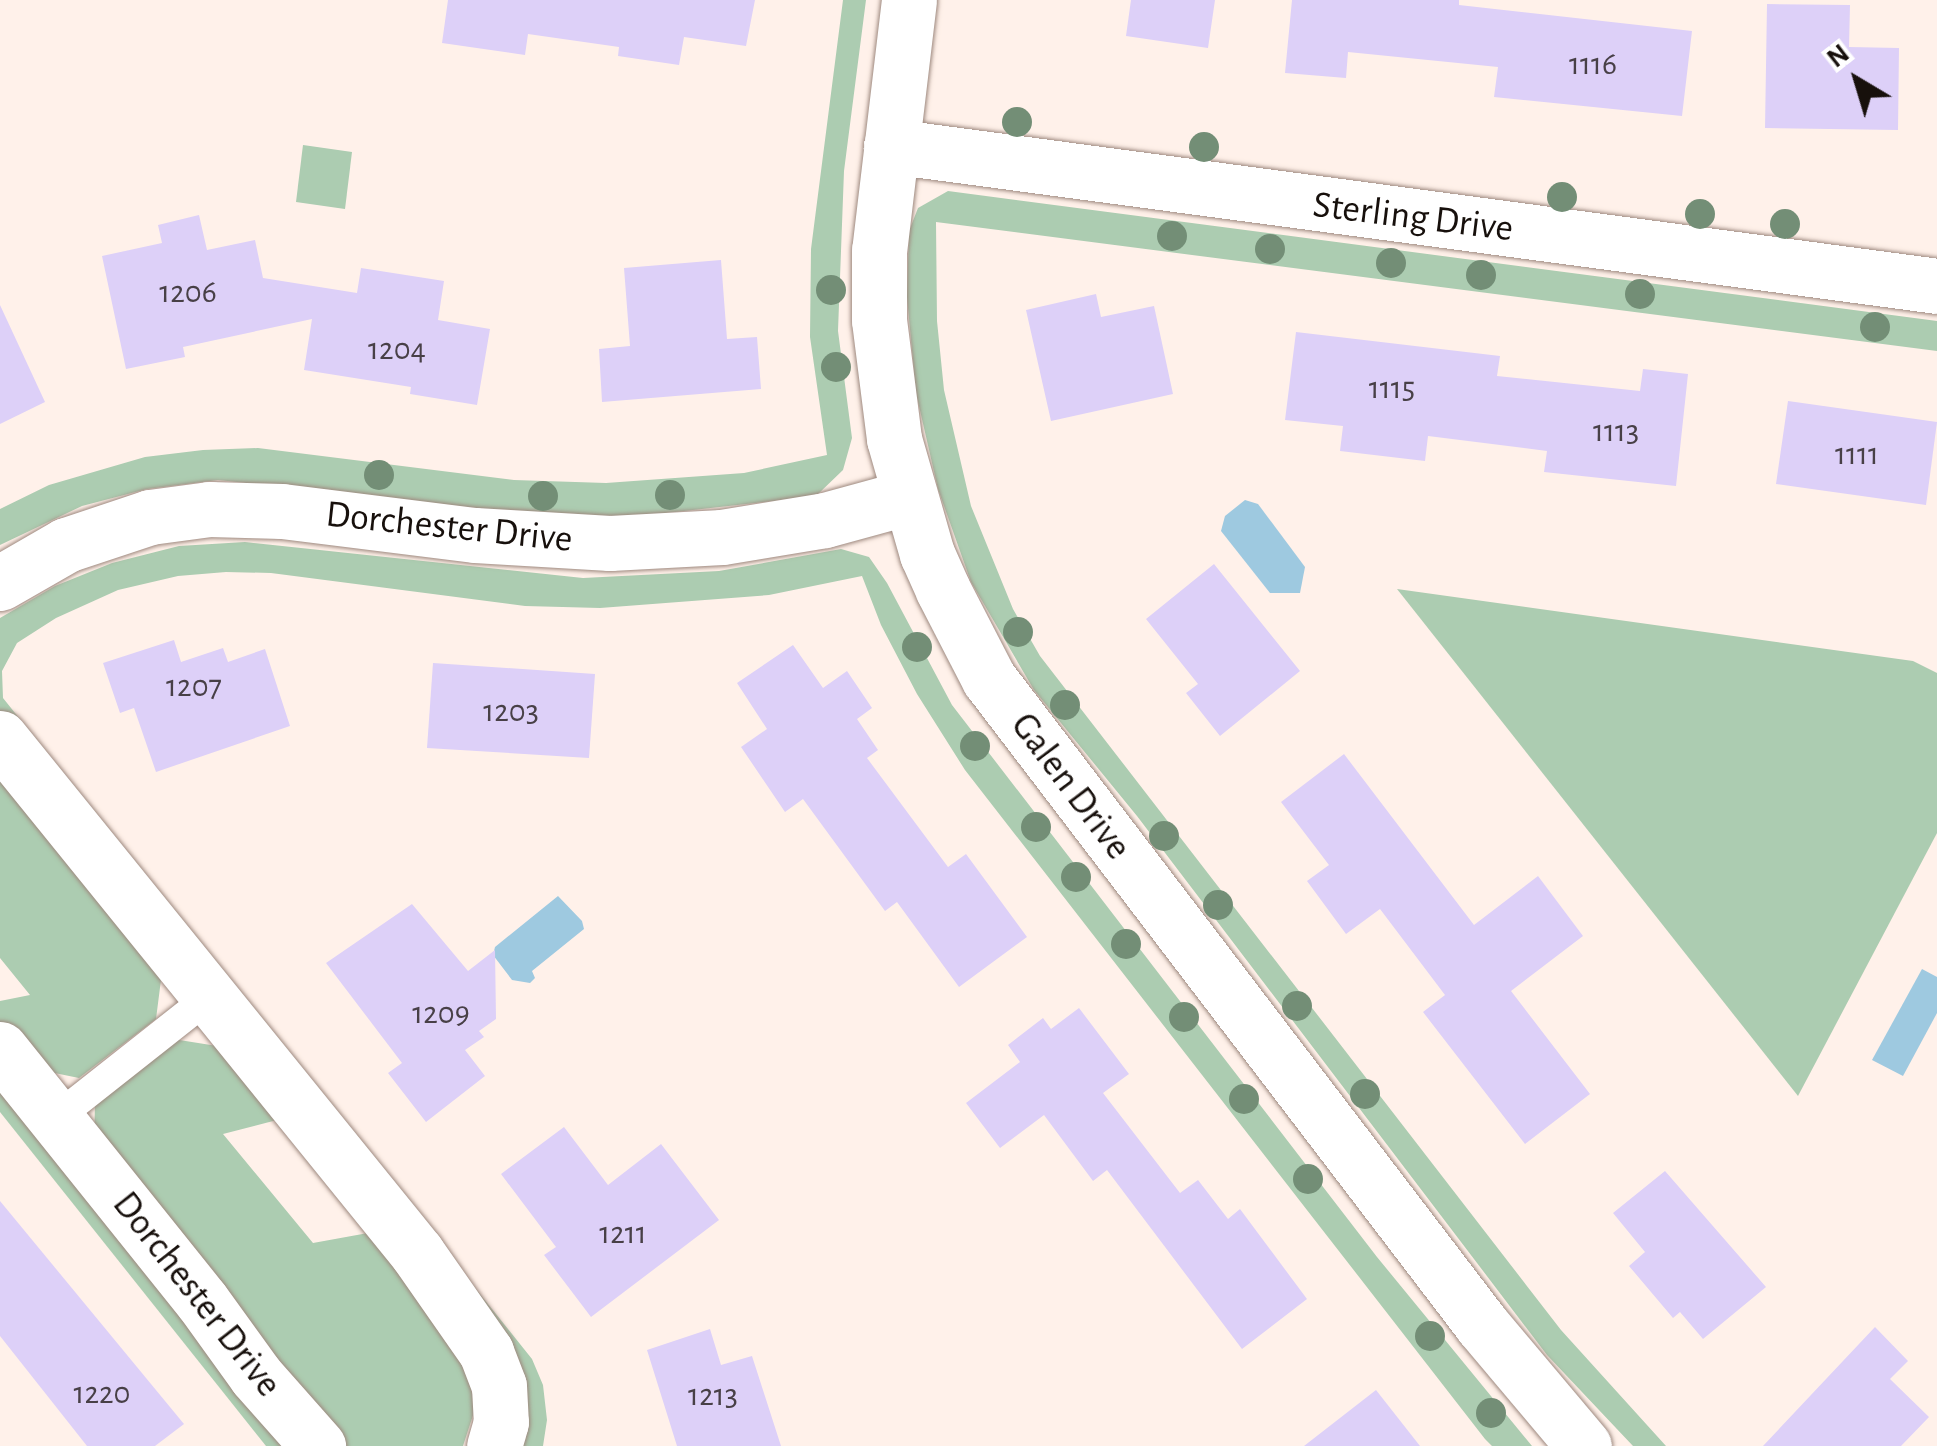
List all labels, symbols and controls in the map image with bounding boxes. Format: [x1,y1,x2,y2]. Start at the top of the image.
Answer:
north arrow [1807,30,1907,130]
text: N [1822,39,1855,73]
house number: 1116 [1569,45,1617,83]
street label: Sterling Drive [1310,183,1516,253]
house number: 1206 [159,273,217,311]
house number: 1204 [368,330,426,368]
house number: 1115 [1369,369,1415,407]
house number: 1113 [1593,412,1639,450]
house number: 1111 [1835,435,1879,473]
street label: Dorchester Drive [323,492,575,564]
house number: 1207 [166,667,222,705]
house number: 1203 [483,692,539,730]
street label: Galen Drive [1000,705,1140,869]
house number: 1209 [412,994,470,1032]
street label: Dorchester Drive [102,1183,290,1407]
house number: 1211 [599,1214,647,1252]
house number: 1220 [73,1374,131,1412]
house number: 1213 [688,1376,738,1414]

